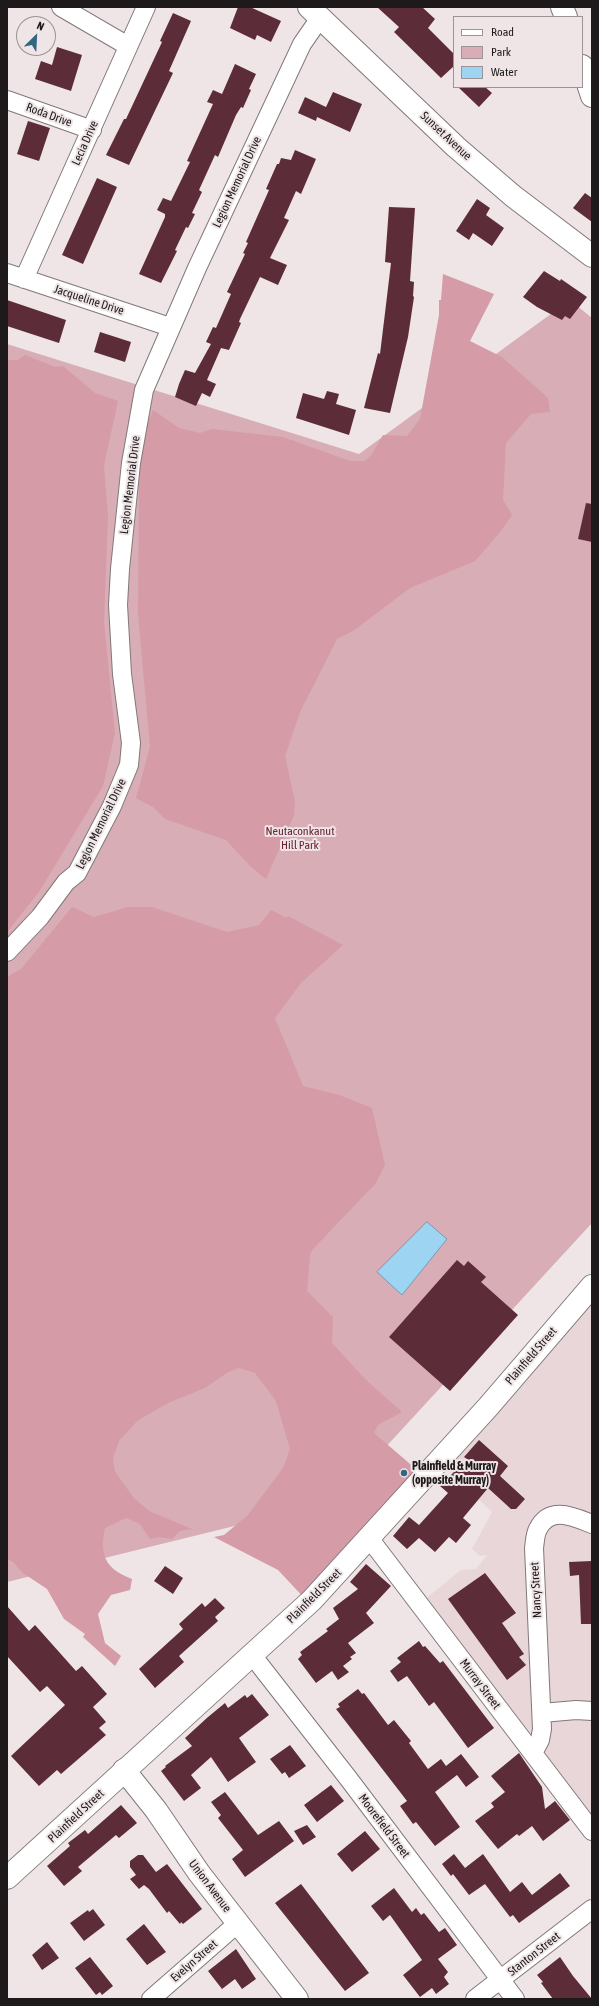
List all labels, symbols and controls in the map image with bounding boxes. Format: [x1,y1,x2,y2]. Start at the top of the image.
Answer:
north arrow [16,16,56,56]
legend [453,16,583,88]
text: N [35,19,46,33]
text: Road [491,25,514,39]
text: Park [491,45,511,59]
text: Water [491,65,517,79]
street label: Roda Drive [24,100,74,130]
street label: Sunset Avenue [417,109,475,163]
street label: Lecia Drive [69,118,101,168]
street label: Legion Memorial Drive [210,134,264,230]
street label: Jacqueline Drive [52,282,126,318]
street label: Legion Memorial Drive [117,435,143,535]
street label: Legion Memorial Drive [73,776,129,872]
park label: Neutaconkanut Hill Park [265,824,335,852]
street label: Plainfield Street [502,1324,560,1388]
place label: Plainfield & Murray (opposite Murray) [412,1459,496,1487]
marker: Plainfield & Murray (opposite Murray) [399,1468,409,1478]
street label: Nancy Street [527,1562,545,1618]
street label: Plainfield Street [284,1566,344,1626]
street label: Murray Street [456,1656,504,1712]
street label: Plainfield Street [45,1786,107,1846]
street label: Moorefield Street [355,1791,413,1861]
street label: Union Avenue [186,1857,234,1915]
street label: Stanton Street [505,1929,563,1979]
street label: Evelyn Street [168,1937,220,1985]

